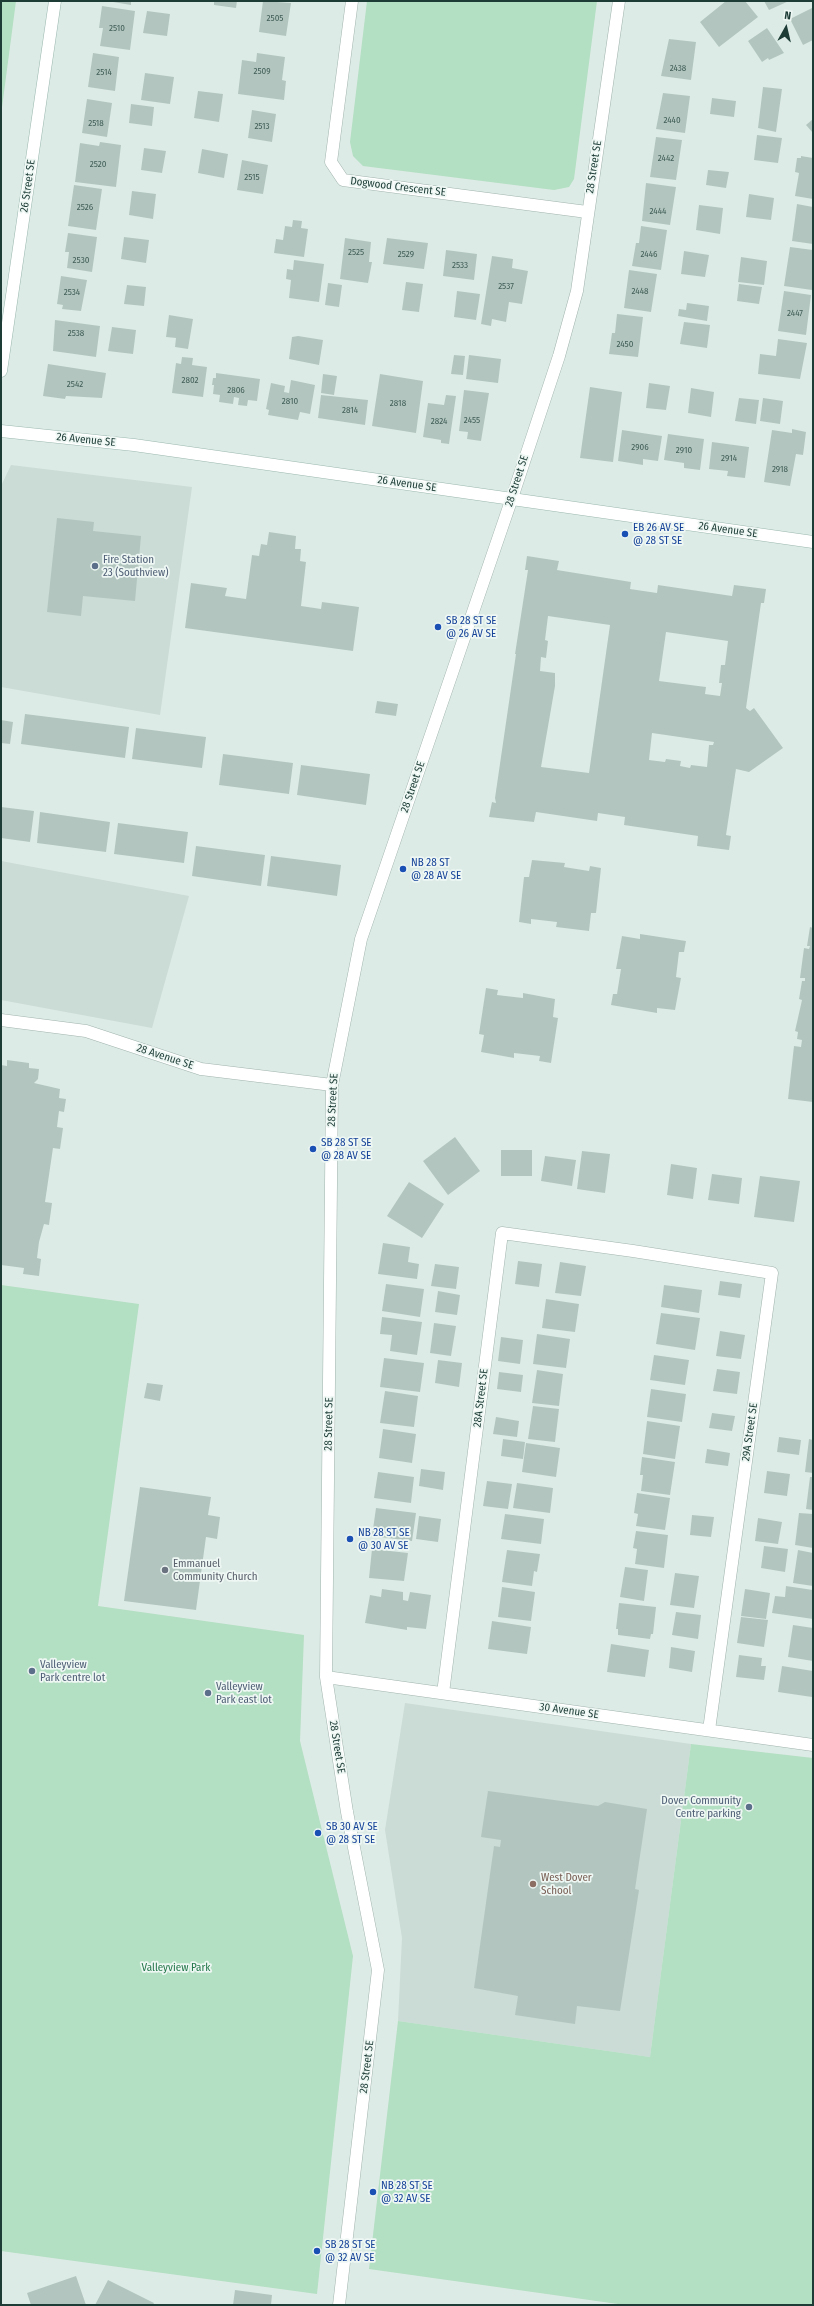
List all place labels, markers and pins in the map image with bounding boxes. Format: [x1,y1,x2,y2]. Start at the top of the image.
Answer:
place label: EB 26 AV SE @ 28 ST SE [633,521,684,547]
marker: EB 26 AV SE @ 28 ST SE [620,529,630,539]
place label: Fire Station 23 (Southview) [103,553,168,579]
marker: Fire Station 23 (Southview) [90,561,100,571]
place label: SB 28 ST SE @ 26 AV SE [446,614,497,640]
marker: SB 28 ST SE @ 26 AV SE [433,622,443,632]
place label: NB 28 ST @ 28 AV SE [411,856,461,882]
marker: NB 28 ST @ 28 AV SE [398,864,408,874]
place label: SB 28 ST SE @ 28 AV SE [321,1136,372,1162]
marker: SB 28 ST SE @ 28 AV SE [308,1144,318,1154]
place label: NB 28 ST SE @ 30 AV SE [358,1526,410,1552]
marker: NB 28 ST SE @ 30 AV SE [345,1534,355,1544]
place label: Emmanuel Community Church [173,1557,258,1583]
marker: Emmanuel Community Church [160,1565,170,1575]
place label: Valleyview Park centre lot [40,1658,105,1684]
marker: Valleyview Park centre lot [27,1666,37,1676]
place label: Valleyview Park east lot [216,1680,272,1706]
marker: Valleyview Park east lot [203,1688,213,1698]
place label: Dover Community Centre parking [661,1794,741,1820]
marker: Dover Community Centre parking [744,1802,754,1812]
place label: SB 30 AV SE @ 28 ST SE [326,1820,378,1846]
marker: SB 30 AV SE @ 28 ST SE [313,1828,323,1838]
place label: West Dover School [541,1871,592,1897]
marker: West Dover School [528,1879,538,1889]
place label: NB 28 ST SE @ 32 AV SE [381,2179,433,2205]
marker: NB 28 ST SE @ 32 AV SE [368,2187,378,2197]
place label: SB 28 ST SE @ 32 AV SE [325,2238,376,2264]
marker: SB 28 ST SE @ 32 AV SE [312,2246,322,2256]

